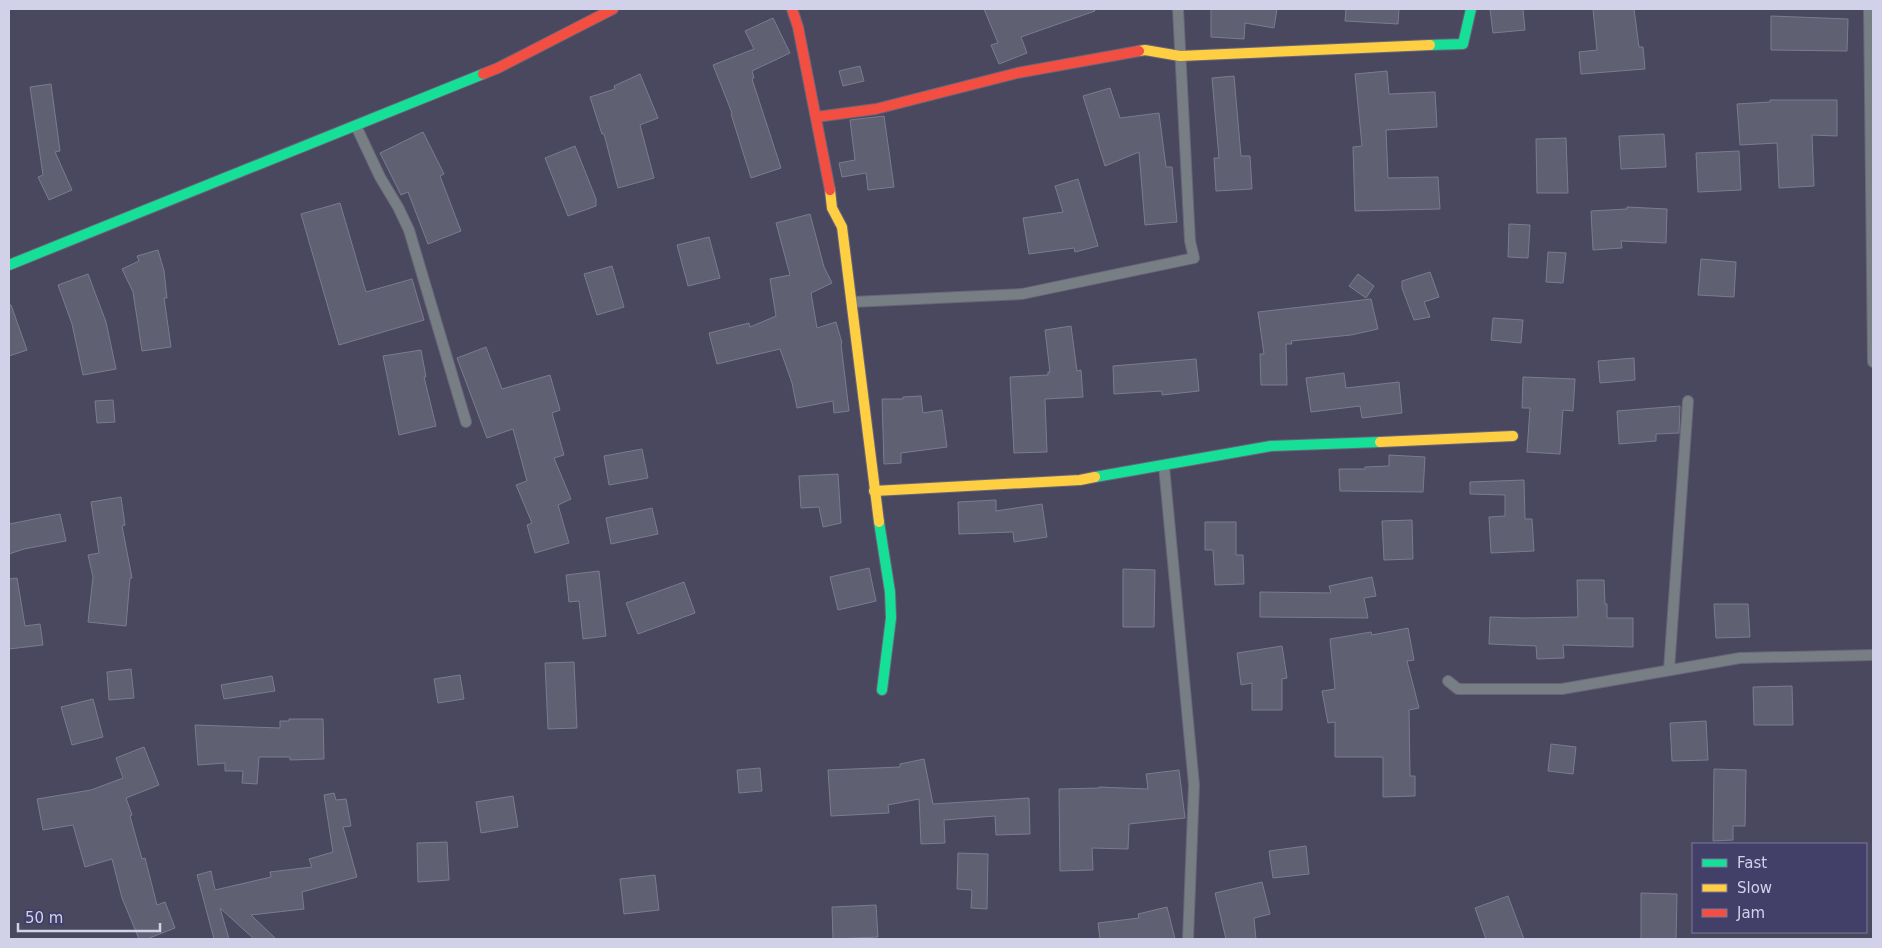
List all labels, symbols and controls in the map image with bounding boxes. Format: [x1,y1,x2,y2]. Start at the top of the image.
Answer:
legend [1692,843,1867,933]
text: Fast [1737,854,1767,872]
text: Slow [1737,879,1772,897]
scale bar [18,900,160,932]
text: Jam [1736,904,1765,922]
text: 50 m [25,909,63,927]

